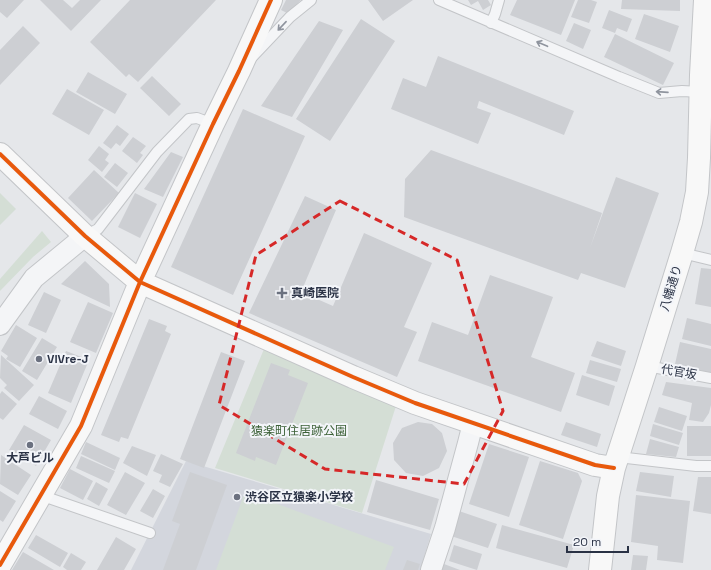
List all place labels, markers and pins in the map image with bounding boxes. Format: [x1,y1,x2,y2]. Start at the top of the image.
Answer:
place label: 真崎医院 [291,285,339,301]
marker: 真崎医院 [276,287,288,299]
place label: ViVre-J [47,351,89,367]
marker: ViVre-J [34,354,44,364]
marker: 大芦ビル [25,440,35,450]
place label: 大芦ビル [6,450,54,466]
place label: 渋谷区立猿楽小学校 [245,489,353,505]
marker: 渋谷区立猿楽小学校 [232,492,242,502]

